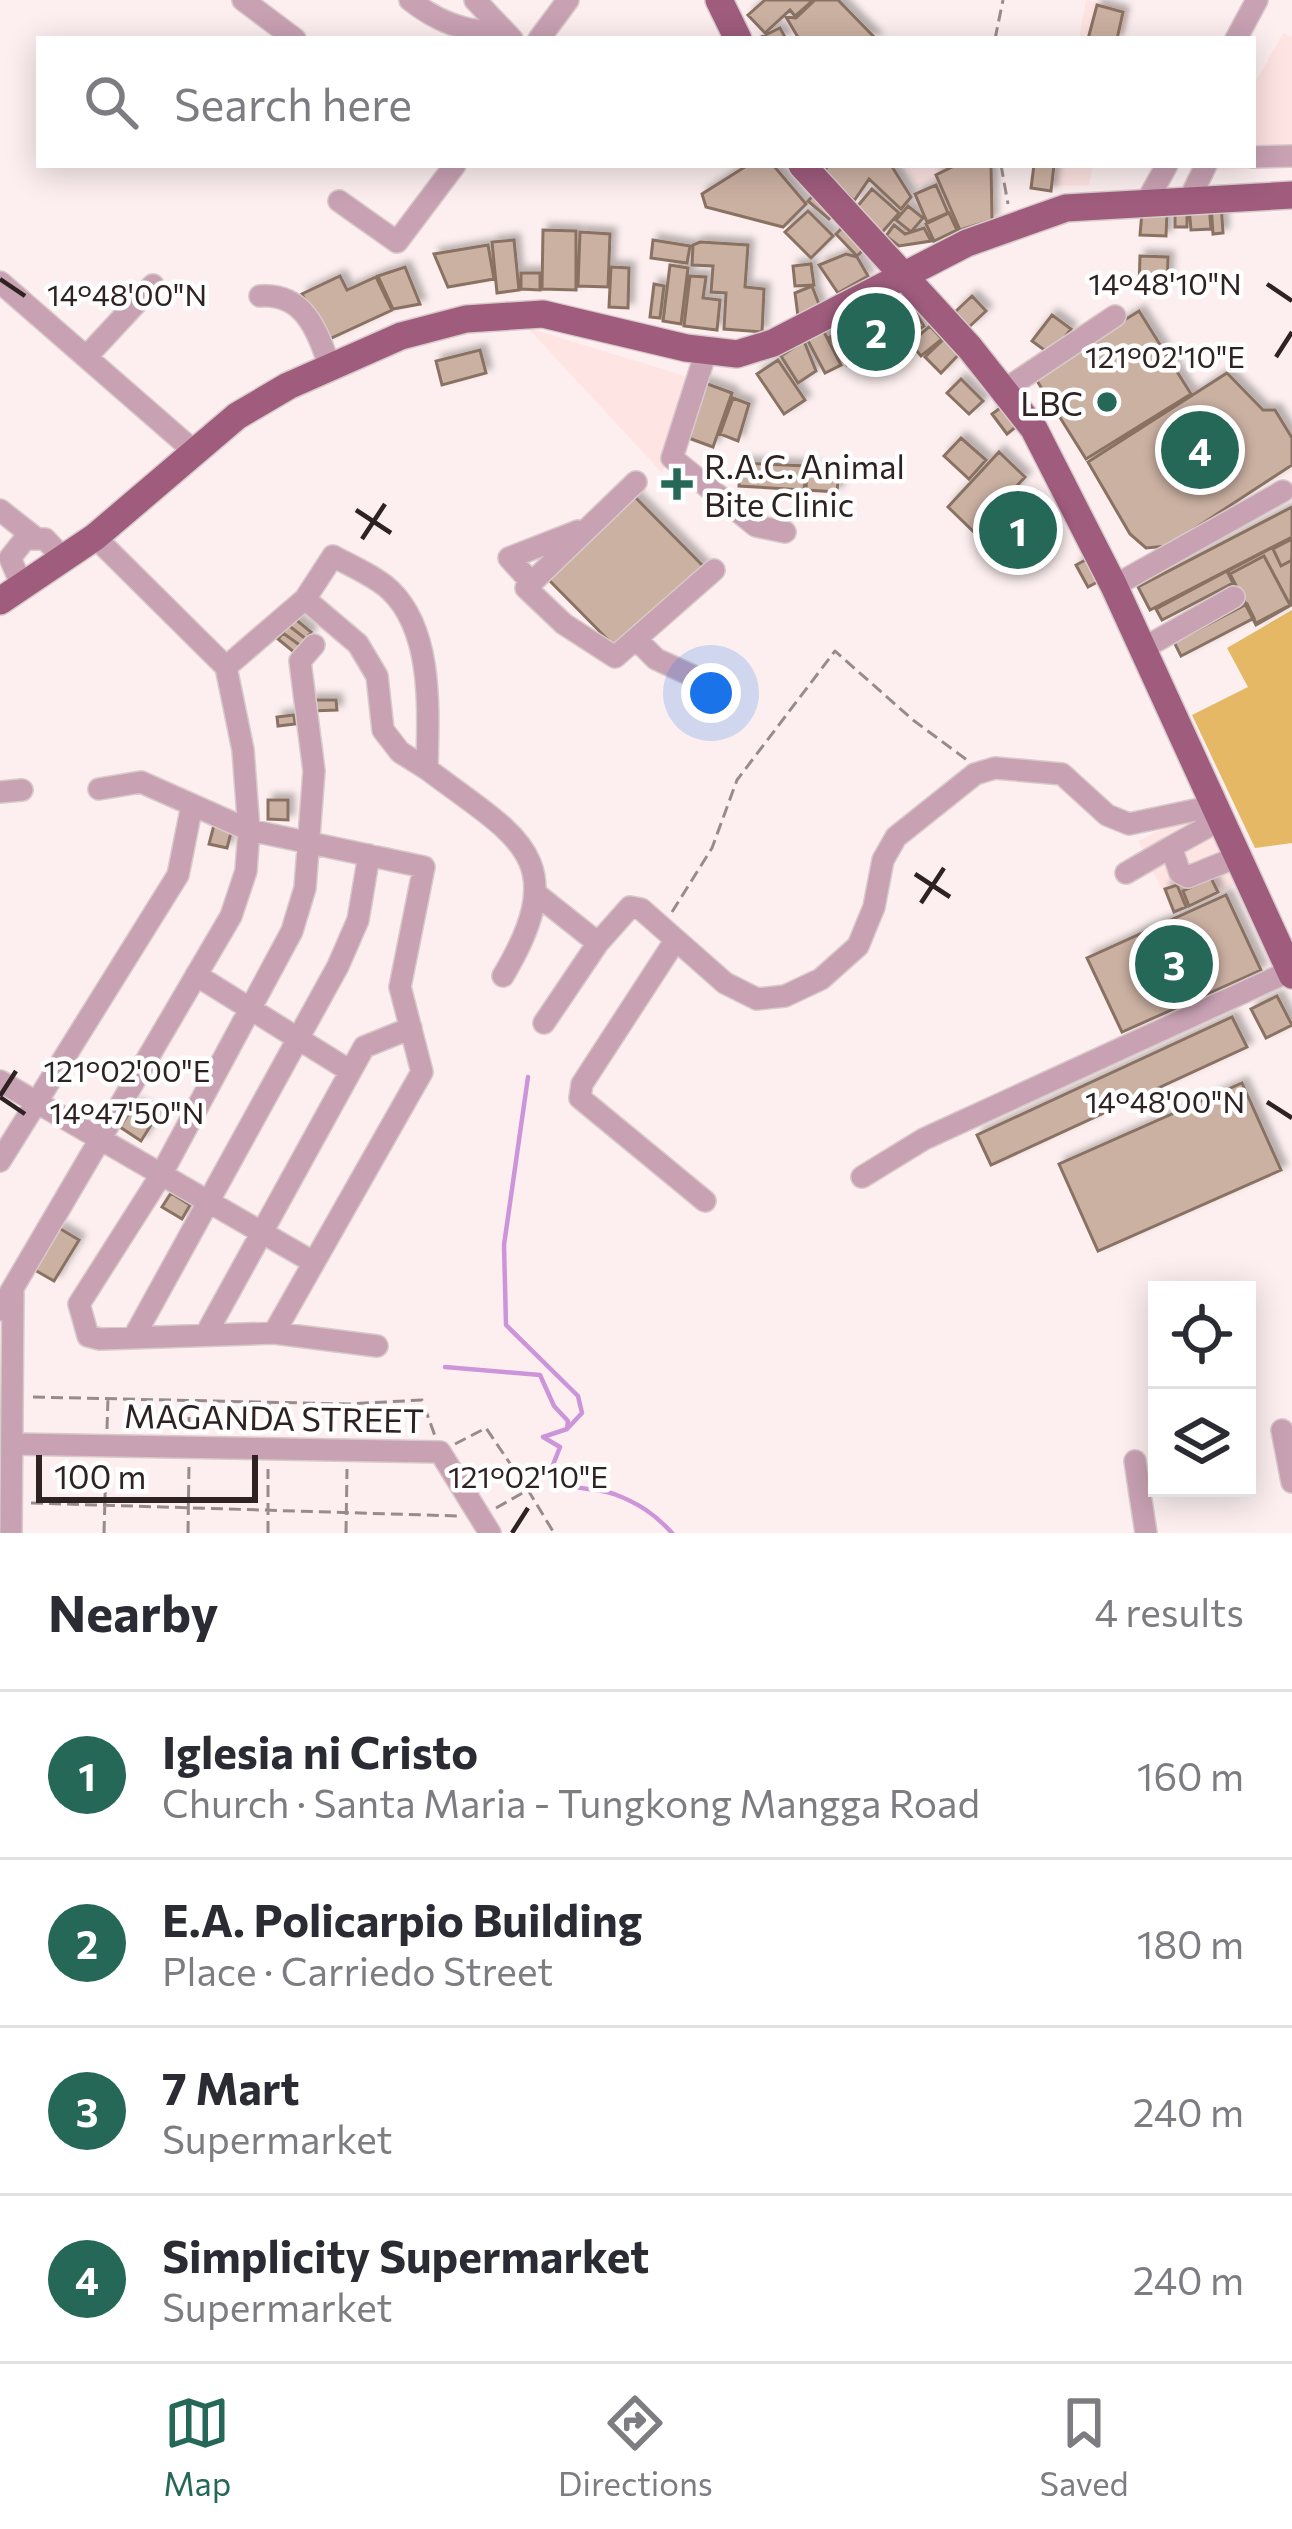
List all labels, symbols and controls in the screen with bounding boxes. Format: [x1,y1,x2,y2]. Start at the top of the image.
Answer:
search box [36,36,1256,168]
icon: search [78,69,144,135]
text: Search here [174,75,412,130]
text: 14°48'10"N [1088,264,1242,301]
text: 14°48'00"N [47,275,207,312]
pin: 2 [837,287,915,377]
text: 121°02'10"E [1085,337,1245,374]
place label: LBC [1020,382,1083,423]
marker: LBC [1094,389,1120,415]
pin: 4 [1161,405,1239,495]
place label: R.A.C. Animal Bite Clinic [704,445,905,524]
marker: R.A.C. Animal Bite Clinic [661,468,693,500]
pin: 1 [979,485,1057,575]
your location [681,663,741,723]
pin: 3 [1135,919,1213,1009]
text: 121°02'00"E [44,1051,210,1088]
text: 14°48'00"N [1085,1082,1245,1119]
text: 14°47'50"N [50,1093,204,1130]
map controls [1148,1281,1256,1497]
button: locate [1148,1281,1256,1389]
button: layers [1148,1389,1256,1497]
street label: MAGANDA STREET [124,1394,424,1440]
scale bar [36,1449,258,1502]
text: 100 m [54,1455,146,1496]
text: 121°02'10"E [448,1457,608,1494]
text: Nearby [48,1580,218,1643]
text: 4 results [1094,1587,1244,1635]
text: Iglesia ni Cristo [162,1723,478,1778]
text: 1 [78,1751,96,1799]
text: 160 m [1137,1751,1244,1799]
text: Church · Santa Maria - Tungkong Mangga Road [162,1778,980,1826]
text: E.A. Policarpio Building [162,1891,642,1946]
text: 2 [76,1919,98,1967]
text: 180 m [1137,1919,1244,1967]
text: Place · Carriedo Street [162,1946,553,1994]
text: 7 Mart [162,2059,300,2114]
text: 3 [76,2087,98,2135]
text: 240 m [1133,2087,1244,2135]
text: Supermarket [162,2114,392,2162]
text: Simplicity Supermarket [162,2227,649,2282]
text: 4 [75,2255,99,2303]
text: 240 m [1133,2255,1244,2303]
text: Supermarket [162,2282,392,2330]
tab: Map [163,2390,231,2503]
tab: Directions [558,2390,713,2503]
tab: Saved [1040,2390,1129,2503]

